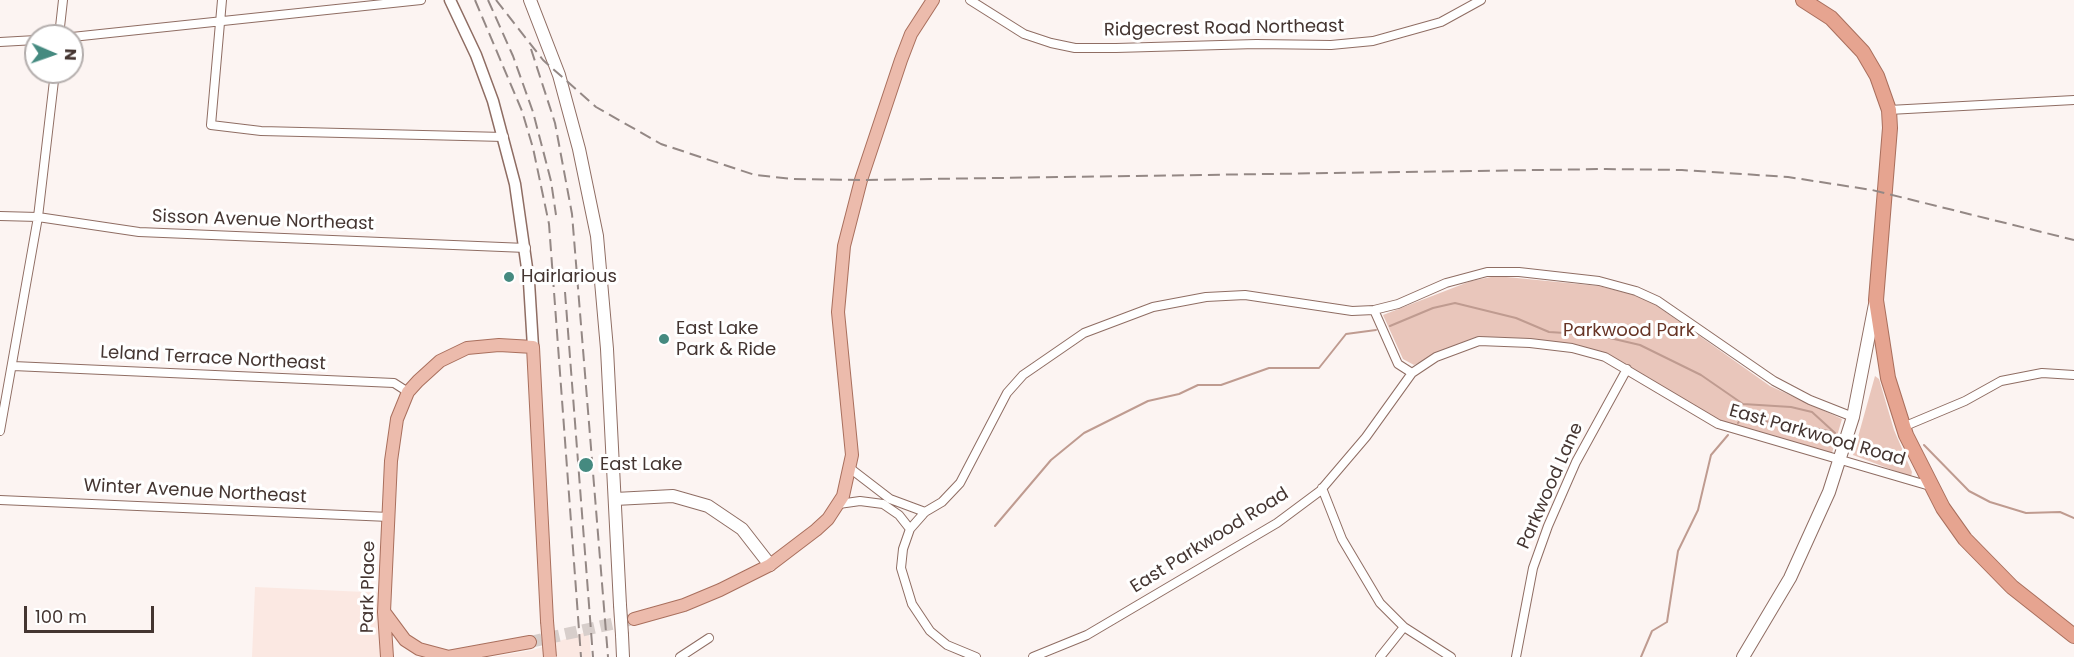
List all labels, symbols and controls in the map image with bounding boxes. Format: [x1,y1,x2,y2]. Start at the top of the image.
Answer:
street label: Ridgecrest Road Northeast [1104,16,1344,42]
north arrow [24,24,84,84]
text: N [59,48,82,61]
street label: Sisson Avenue Northeast [152,206,374,236]
place label: Hairlarious [521,266,617,288]
marker: Hairlarious [502,270,516,284]
place label: East Lake Park & Ride [676,318,776,360]
park label: Parkwood Park [1563,320,1695,342]
marker: East Lake Park & Ride [657,332,671,346]
street label: Leland Terrace Northeast [100,342,326,376]
street label: East Parkwood Road [1726,400,1908,472]
street label: Parkwood Lane [1513,419,1589,553]
place label: East Lake [600,454,683,476]
marker: East Lake [577,456,595,474]
street label: Winter Avenue Northeast [83,475,307,509]
street label: East Parkwood Road [1127,484,1293,598]
street label: Park Place [357,541,381,633]
scale bar [27,594,158,632]
text: 100 m [35,604,87,629]

